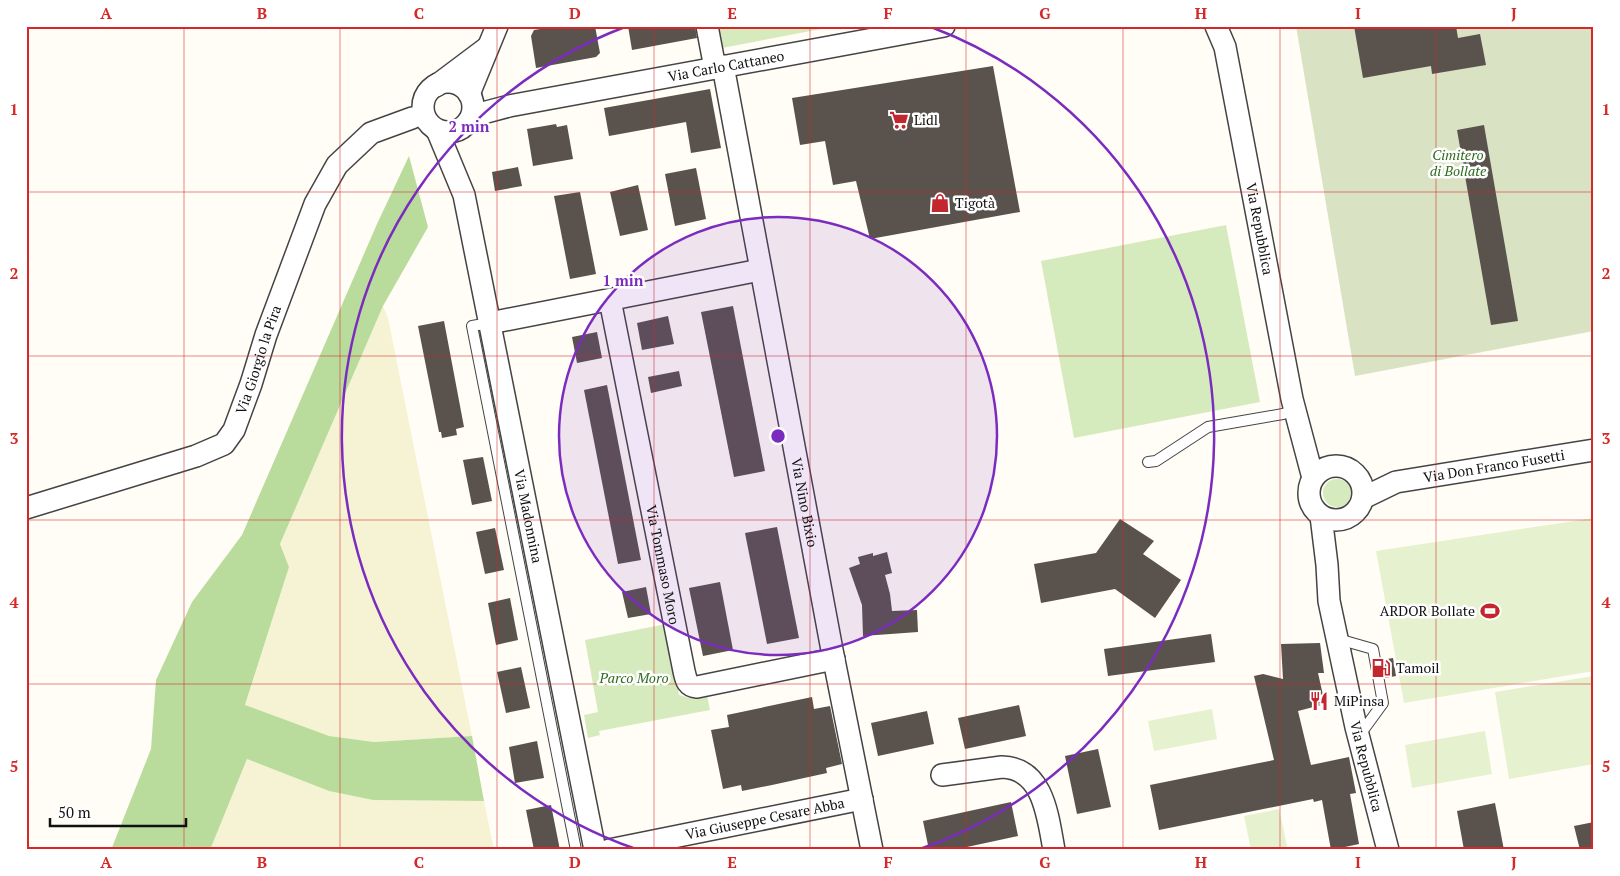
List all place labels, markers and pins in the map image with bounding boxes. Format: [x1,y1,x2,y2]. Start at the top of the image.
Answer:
supermarket icon: Lidl [888,109,910,131]
place label: Lidl [914,110,938,129]
shop icon: Tigotà [929,192,951,214]
place label: Tigotà [955,193,995,212]
centre of rings [769,427,787,445]
sports icon: ARDOR Bollate [1479,600,1501,622]
place label: ARDOR Bollate [1380,601,1475,620]
fuel station icon: Tamoil [1370,657,1392,679]
place label: Tamoil [1396,658,1440,677]
restaurant icon: MiPinsa [1308,690,1330,712]
place label: MiPinsa [1334,691,1384,710]

